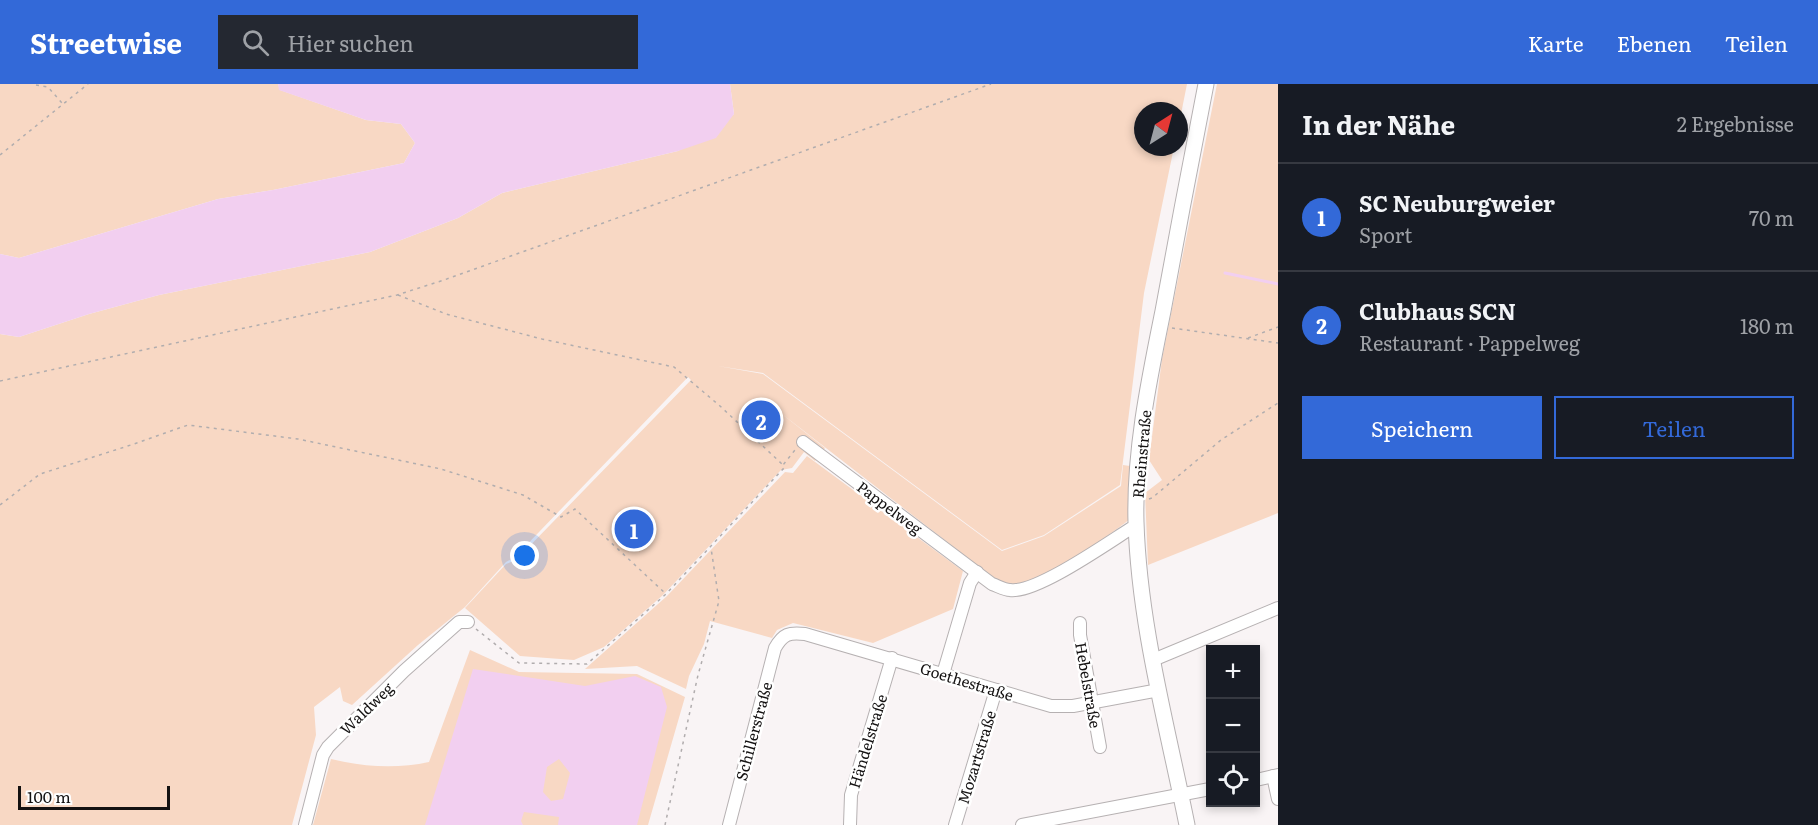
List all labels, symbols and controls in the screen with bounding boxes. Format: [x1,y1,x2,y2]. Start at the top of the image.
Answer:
search box [218,15,638,69]
text: Streetwise [30,21,182,63]
icon: search [239,26,272,59]
text: Hier suchen [287,26,414,59]
text: Karte [1528,27,1584,58]
text: Ebenen [1617,27,1692,58]
text: Teilen [1725,27,1788,58]
north arrow [1134,102,1188,156]
text: In der Nähe [1302,104,1455,143]
text: 2 Ergebnisse [1677,108,1794,138]
text: SC Neuburgweier [1359,186,1555,219]
text: 1 [1317,202,1326,232]
text: 70 m [1749,202,1794,232]
text: Sport [1359,219,1412,249]
text: Clubhaus SCN [1359,294,1516,327]
text: 2 [1316,310,1327,340]
text: 180 m [1740,310,1794,340]
text: Restaurant · Pappelweg [1359,327,1580,357]
button: Speichern [1302,396,1542,459]
button: Teilen [1554,396,1794,459]
pin: 2 [742,398,780,442]
street label: Rheinstraße [1126,409,1156,499]
street label: Pappelweg [853,475,928,540]
pin: 1 [614,506,654,552]
your location [510,541,539,570]
street label: Hebelstraße [1070,640,1108,730]
map controls [1206,645,1260,807]
button: + [1206,645,1260,699]
street label: Goethestraße [917,656,1017,706]
street label: Waldweg [334,676,399,740]
street label: Schillerstraße [729,679,777,783]
street label: Händelstraße [842,691,892,791]
button: − [1206,699,1260,753]
street label: Mozartstraße [951,707,1001,807]
button: locate [1206,753,1260,807]
scale bar [18,783,170,810]
text: 100 m [27,784,71,808]

